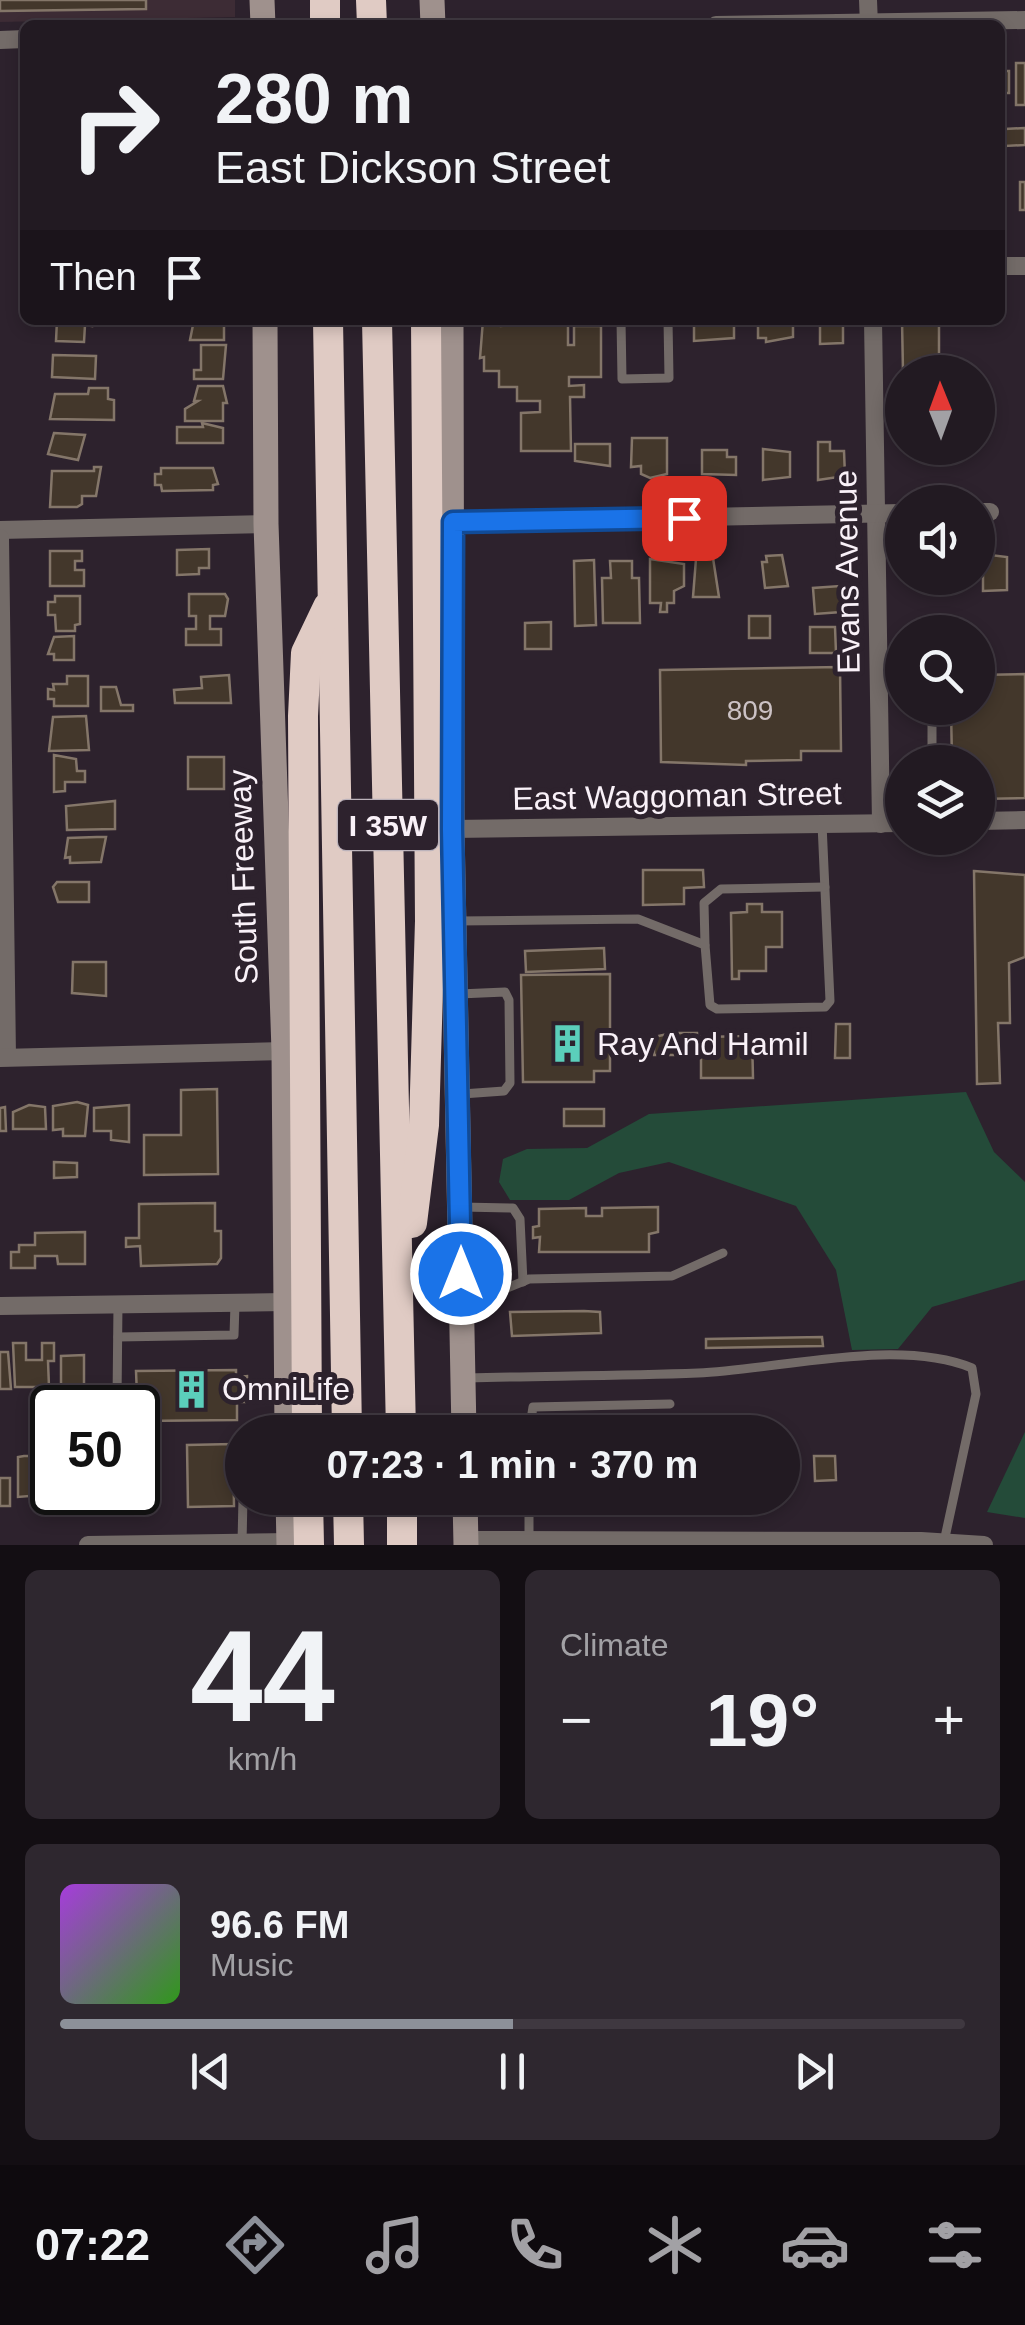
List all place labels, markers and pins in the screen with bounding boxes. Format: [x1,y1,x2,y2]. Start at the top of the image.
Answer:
pin [642,476,727,561]
building icon: Ray And Hamil [546,1023,588,1065]
place label: Ray And Hamil [597,1026,809,1062]
building icon: OmniLife [171,1368,213,1410]
place label: OmniLife [222,1371,350,1407]

